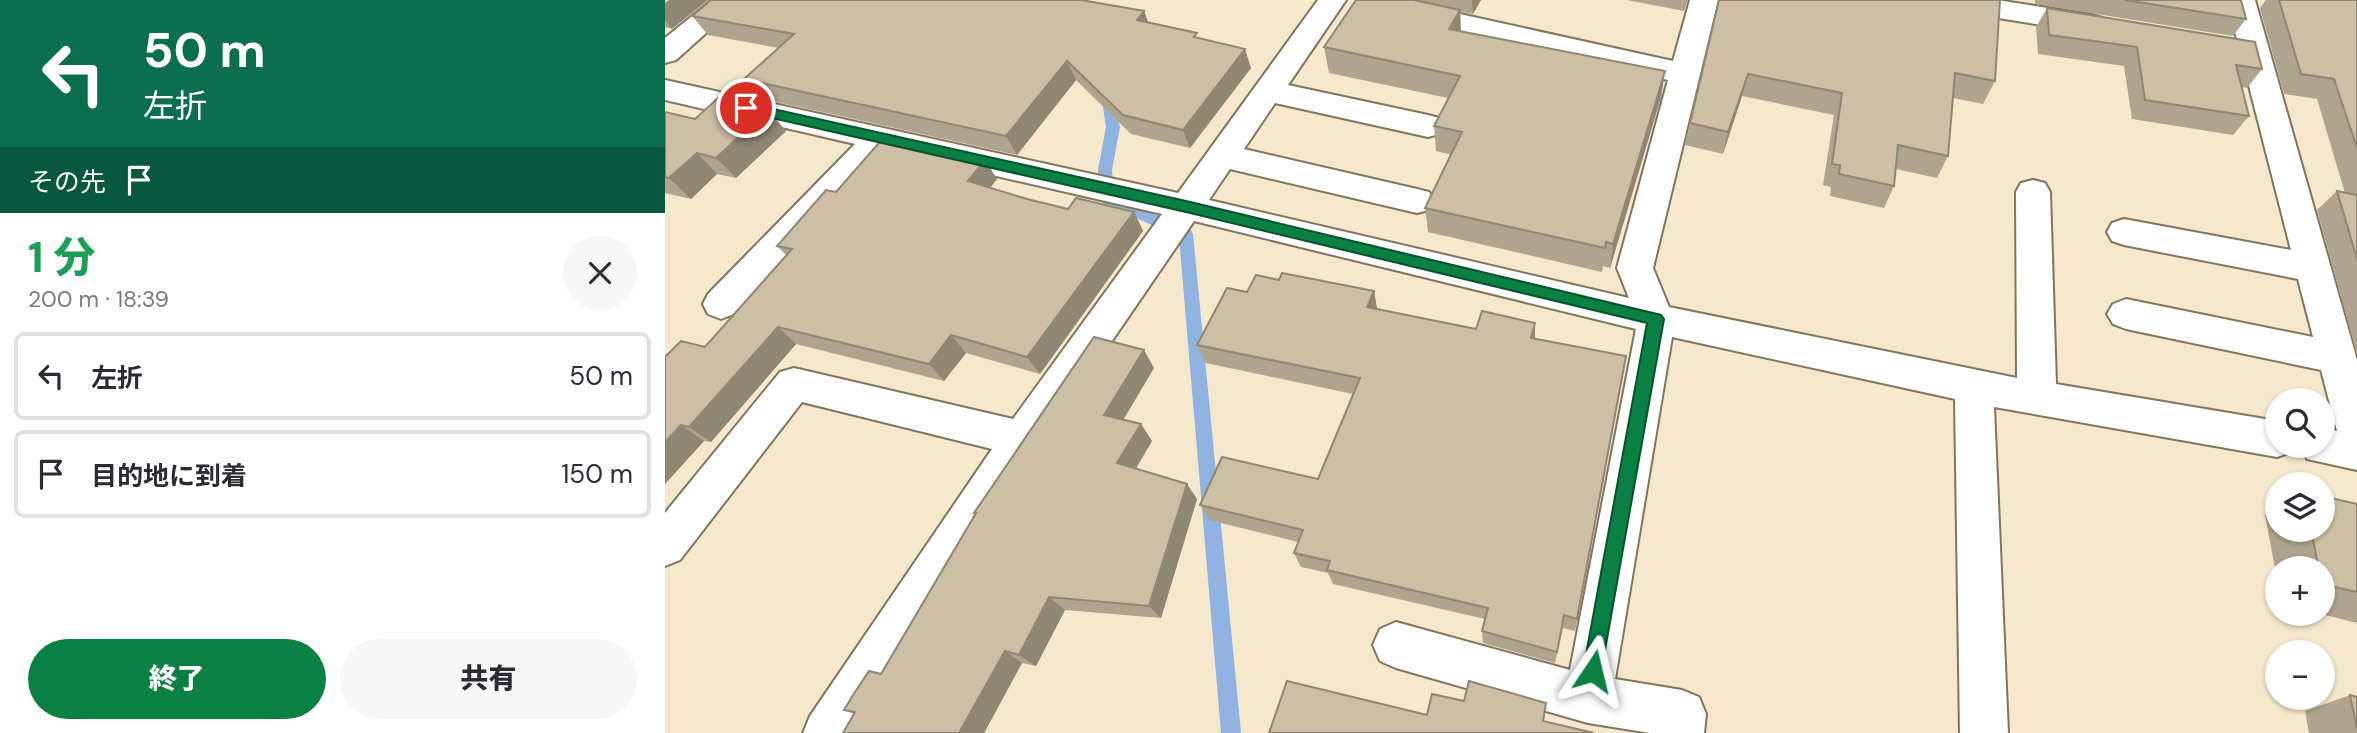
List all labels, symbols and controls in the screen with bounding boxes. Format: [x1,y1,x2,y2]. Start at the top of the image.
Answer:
text: 50 m [143,18,266,82]
icon: left [28,28,119,119]
pin [716,78,776,138]
text: 左折 [143,85,207,127]
icon: arrive [727,89,765,127]
icon: arrive [120,161,158,199]
text: その先 [28,165,106,199]
text: 1 分 [28,230,95,285]
button: close [563,236,637,310]
text: 200 m · 18:39 [28,284,169,314]
icon: left [32,357,70,395]
text: 50 m [569,359,633,393]
text: 左折 [91,361,143,395]
map controls [2265,388,2335,710]
button: search [2265,388,2335,458]
icon: arrive [32,455,70,493]
text: 150 m [561,457,633,491]
text: 目的地に到着 [91,459,247,493]
button: layers [2265,472,2335,542]
button: + [2265,556,2335,626]
position arrow [1556,634,1630,708]
button: 終了 [28,639,326,719]
button: 共有 [340,639,637,719]
button: − [2265,640,2335,710]

